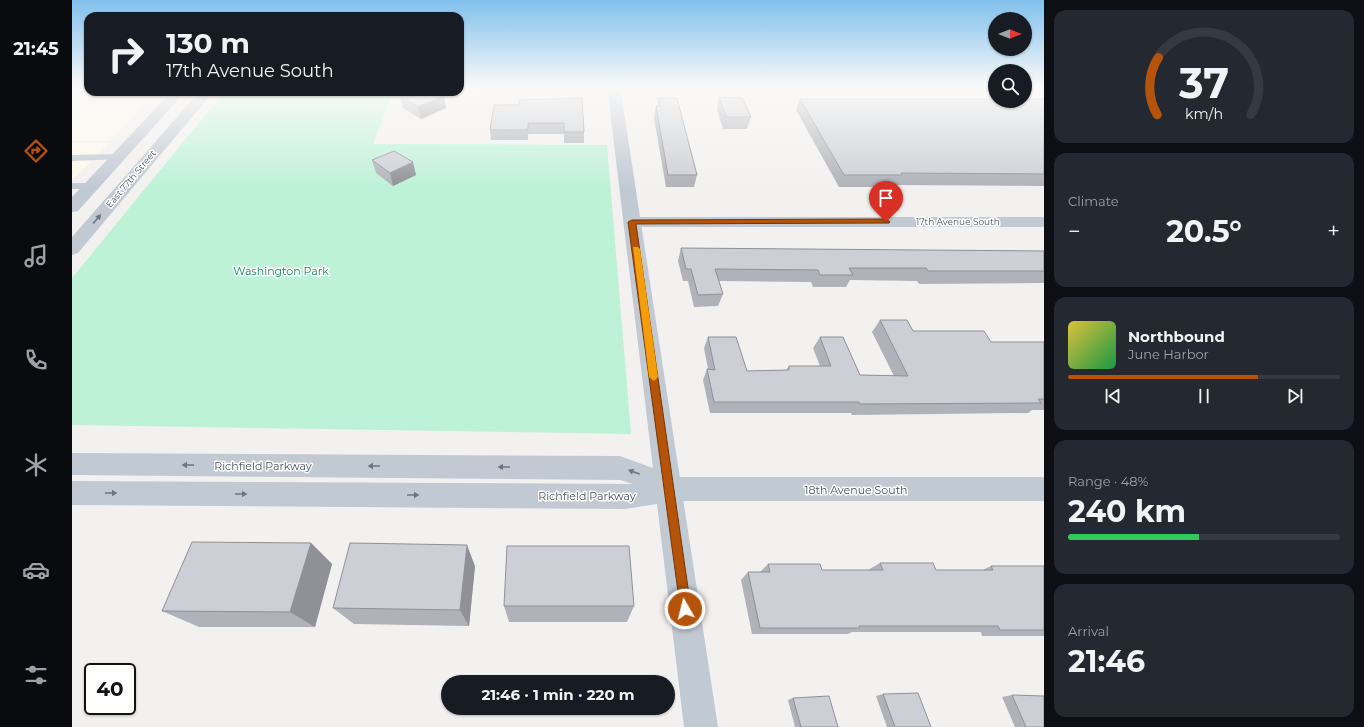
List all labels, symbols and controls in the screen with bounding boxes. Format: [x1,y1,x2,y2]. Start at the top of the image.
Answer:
north arrow [988,12,1032,56]
map controls [988,12,1032,108]
text: 130 m [166,26,250,60]
icon: right [100,28,152,80]
text: 21:45 [13,38,59,60]
text: 37 [1178,58,1229,108]
text: 17th Avenue South [166,60,334,82]
button: search [988,64,1032,108]
text: km/h [1185,104,1223,122]
icon: directions [22,137,50,165]
street label: East 77th Street [103,148,158,210]
pin [869,181,903,222]
icon: arrive [875,187,897,209]
text: Climate [1068,193,1119,209]
text: 20.5° [1166,213,1242,250]
one-way arrow [92,214,101,224]
street label: 17th Avenue South [916,216,1000,227]
text: − [1068,218,1081,245]
text: + [1327,218,1340,245]
icon: music [22,242,50,270]
park label: Washington Park [233,264,329,278]
text: Northbound [1128,327,1225,346]
icon: phone [22,346,50,374]
text: June Harbor [1128,346,1209,362]
icon: previous [1102,385,1124,407]
icon: pause [1193,385,1215,407]
icon: next [1284,385,1306,407]
icon: climate [22,451,50,479]
street label: Richfield Parkway [214,459,312,473]
one-way arrow [181,462,194,468]
one-way arrow [367,463,380,469]
one-way arrow [497,464,510,470]
one-way arrow [627,469,639,475]
text: Range · 48% [1068,473,1148,489]
street label: 18th Avenue South [804,483,908,497]
street label: Richfield Parkway [538,489,636,503]
one-way arrow [105,490,118,496]
one-way arrow [235,491,248,497]
one-way arrow [407,492,420,498]
text: 240 km [1068,493,1186,530]
icon: car [22,556,50,584]
position arrow [664,588,706,630]
text: Arrival [1068,623,1109,639]
text: 21:46 [1068,643,1145,680]
icon: filters [22,661,50,689]
speed limit sign: 40 [84,663,136,715]
text: 21:46 · 1 min · 220 m [481,685,635,704]

